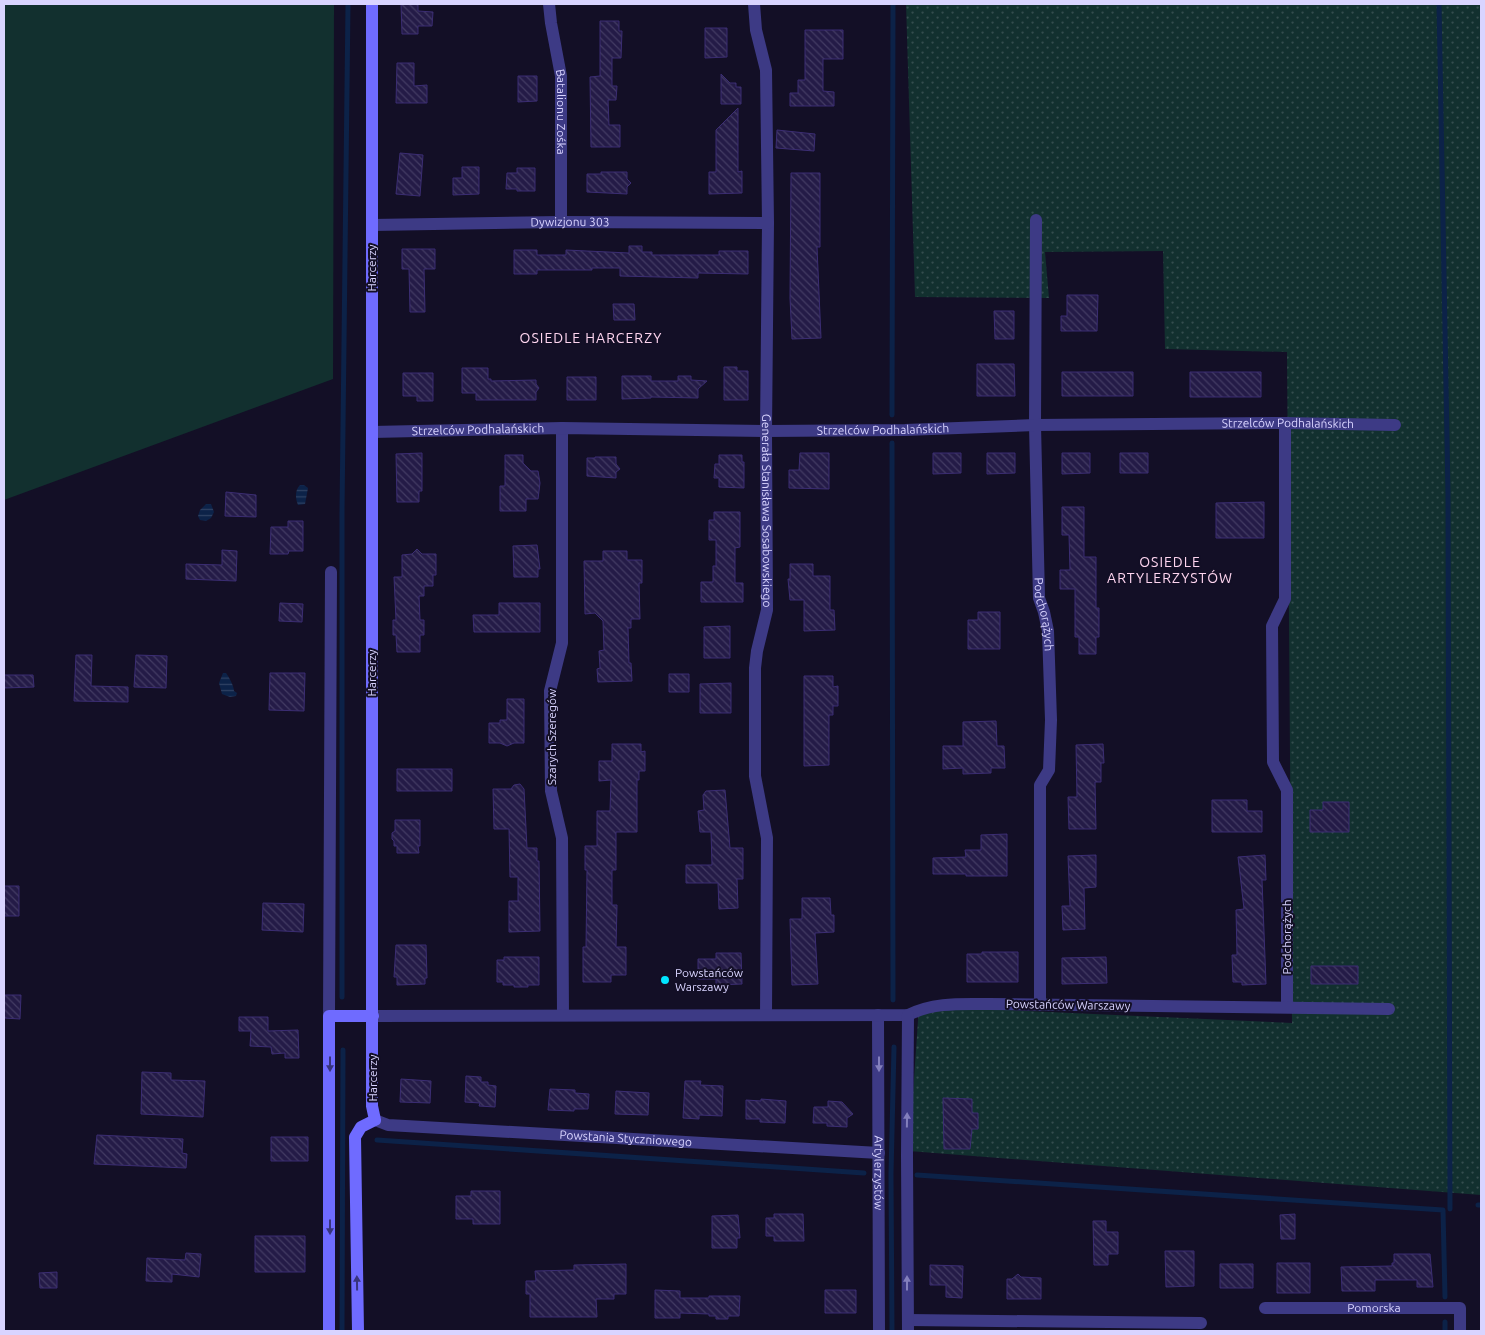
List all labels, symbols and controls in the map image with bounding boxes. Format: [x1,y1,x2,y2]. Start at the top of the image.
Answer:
street label: Batalionu Zośka [554,68,568,155]
street label: Dywizjonu 303 [530,215,610,228]
street label: Harcerzy [365,244,378,292]
district label: OSIEDLE HARCERZY [520,330,662,346]
street label: Generała Stanisława Sosabowskiego [760,414,774,607]
street label: Strzelców Podhalańskich [1222,416,1354,430]
street label: Strzelców Podhalańskich [412,421,544,437]
street label: Strzelców Podhalańskich [817,421,949,437]
district label: OSIEDLE ARTYLERZYSTÓW [1107,554,1233,586]
street label: Podchorążych [1033,577,1056,651]
street label: Harcerzy [365,649,378,697]
street label: Szarych Szeregów [545,688,558,785]
street label: Podchorążych [1280,900,1293,974]
place label: Powstańców Warszawy [675,966,744,993]
marker: Powstańców Warszawy [659,974,671,986]
street label: Powstańców Warszawy [1006,997,1131,1012]
street label: Harcerzy [366,1054,379,1102]
one-way arrow [875,1056,883,1072]
one-way arrow [326,1057,334,1073]
one-way arrow [903,1112,911,1128]
street label: Powstania Styczniowego [559,1128,692,1148]
street label: Artylerzystów [872,1136,886,1211]
one-way arrow [326,1219,334,1235]
one-way arrow [353,1274,361,1290]
one-way arrow [903,1274,911,1290]
street label: Pomorska [1347,1301,1401,1314]

